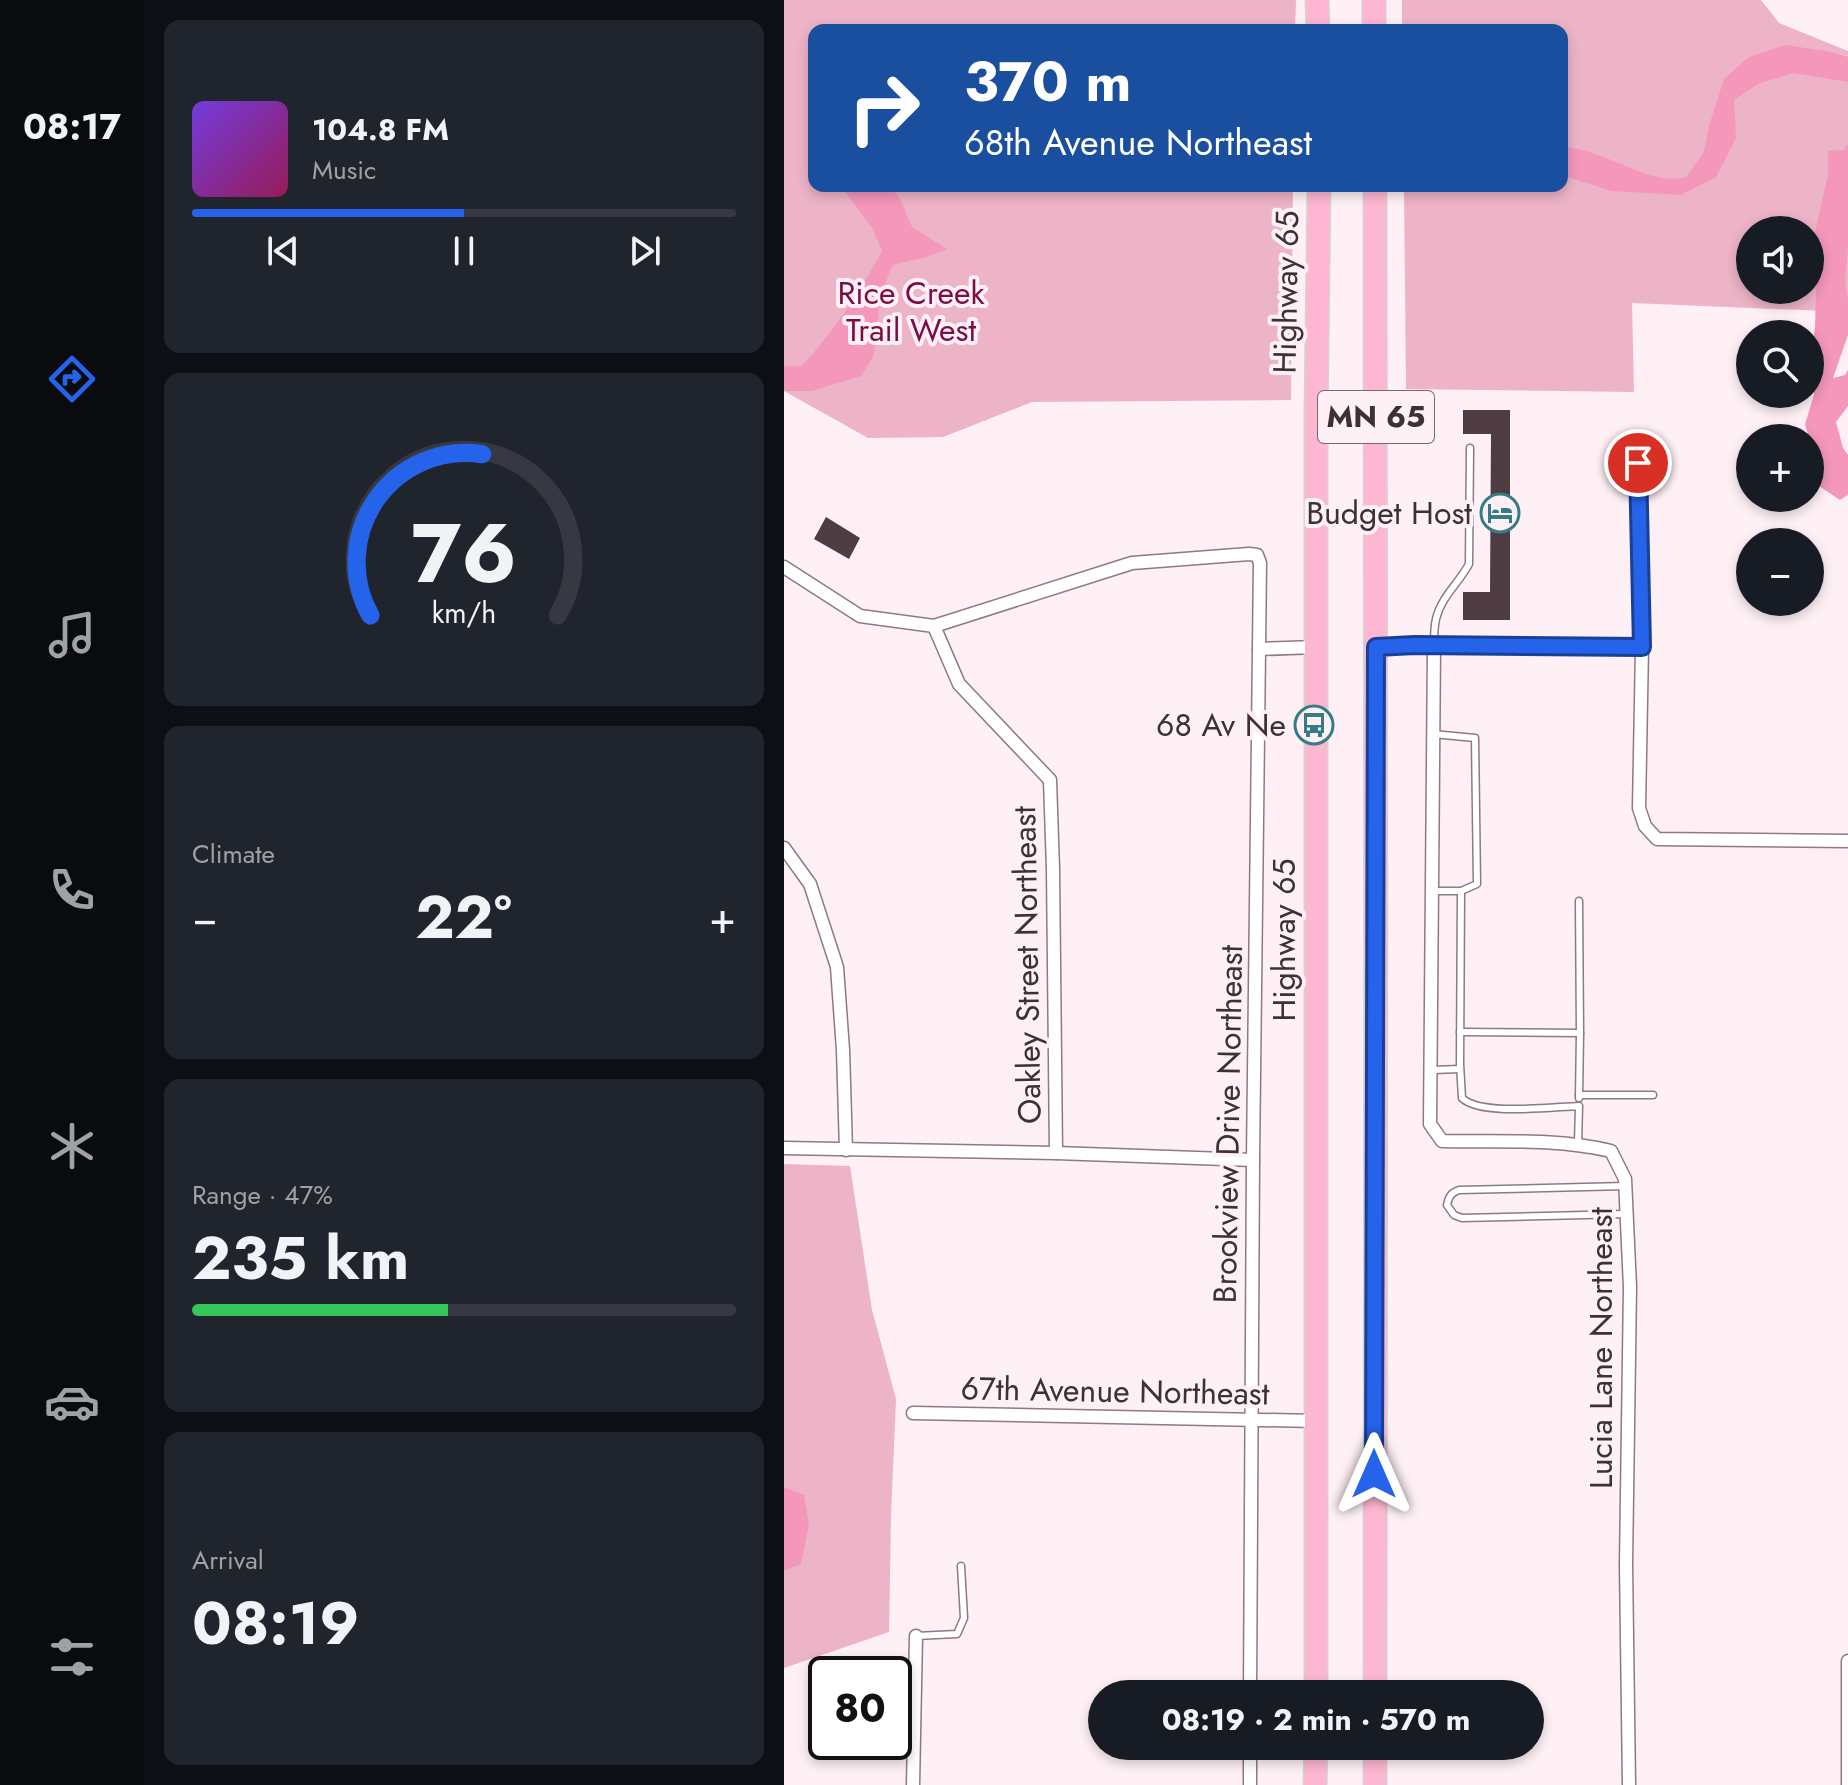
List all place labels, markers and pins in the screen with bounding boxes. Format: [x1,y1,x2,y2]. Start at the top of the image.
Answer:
pin [1604,429,1672,497]
place label: Budget Host [1306,490,1472,536]
hotel icon: Budget Host [1479,492,1521,534]
place label: 68 Av Ne [1156,702,1286,748]
bus stop icon: 68 Av Ne [1293,704,1335,746]

